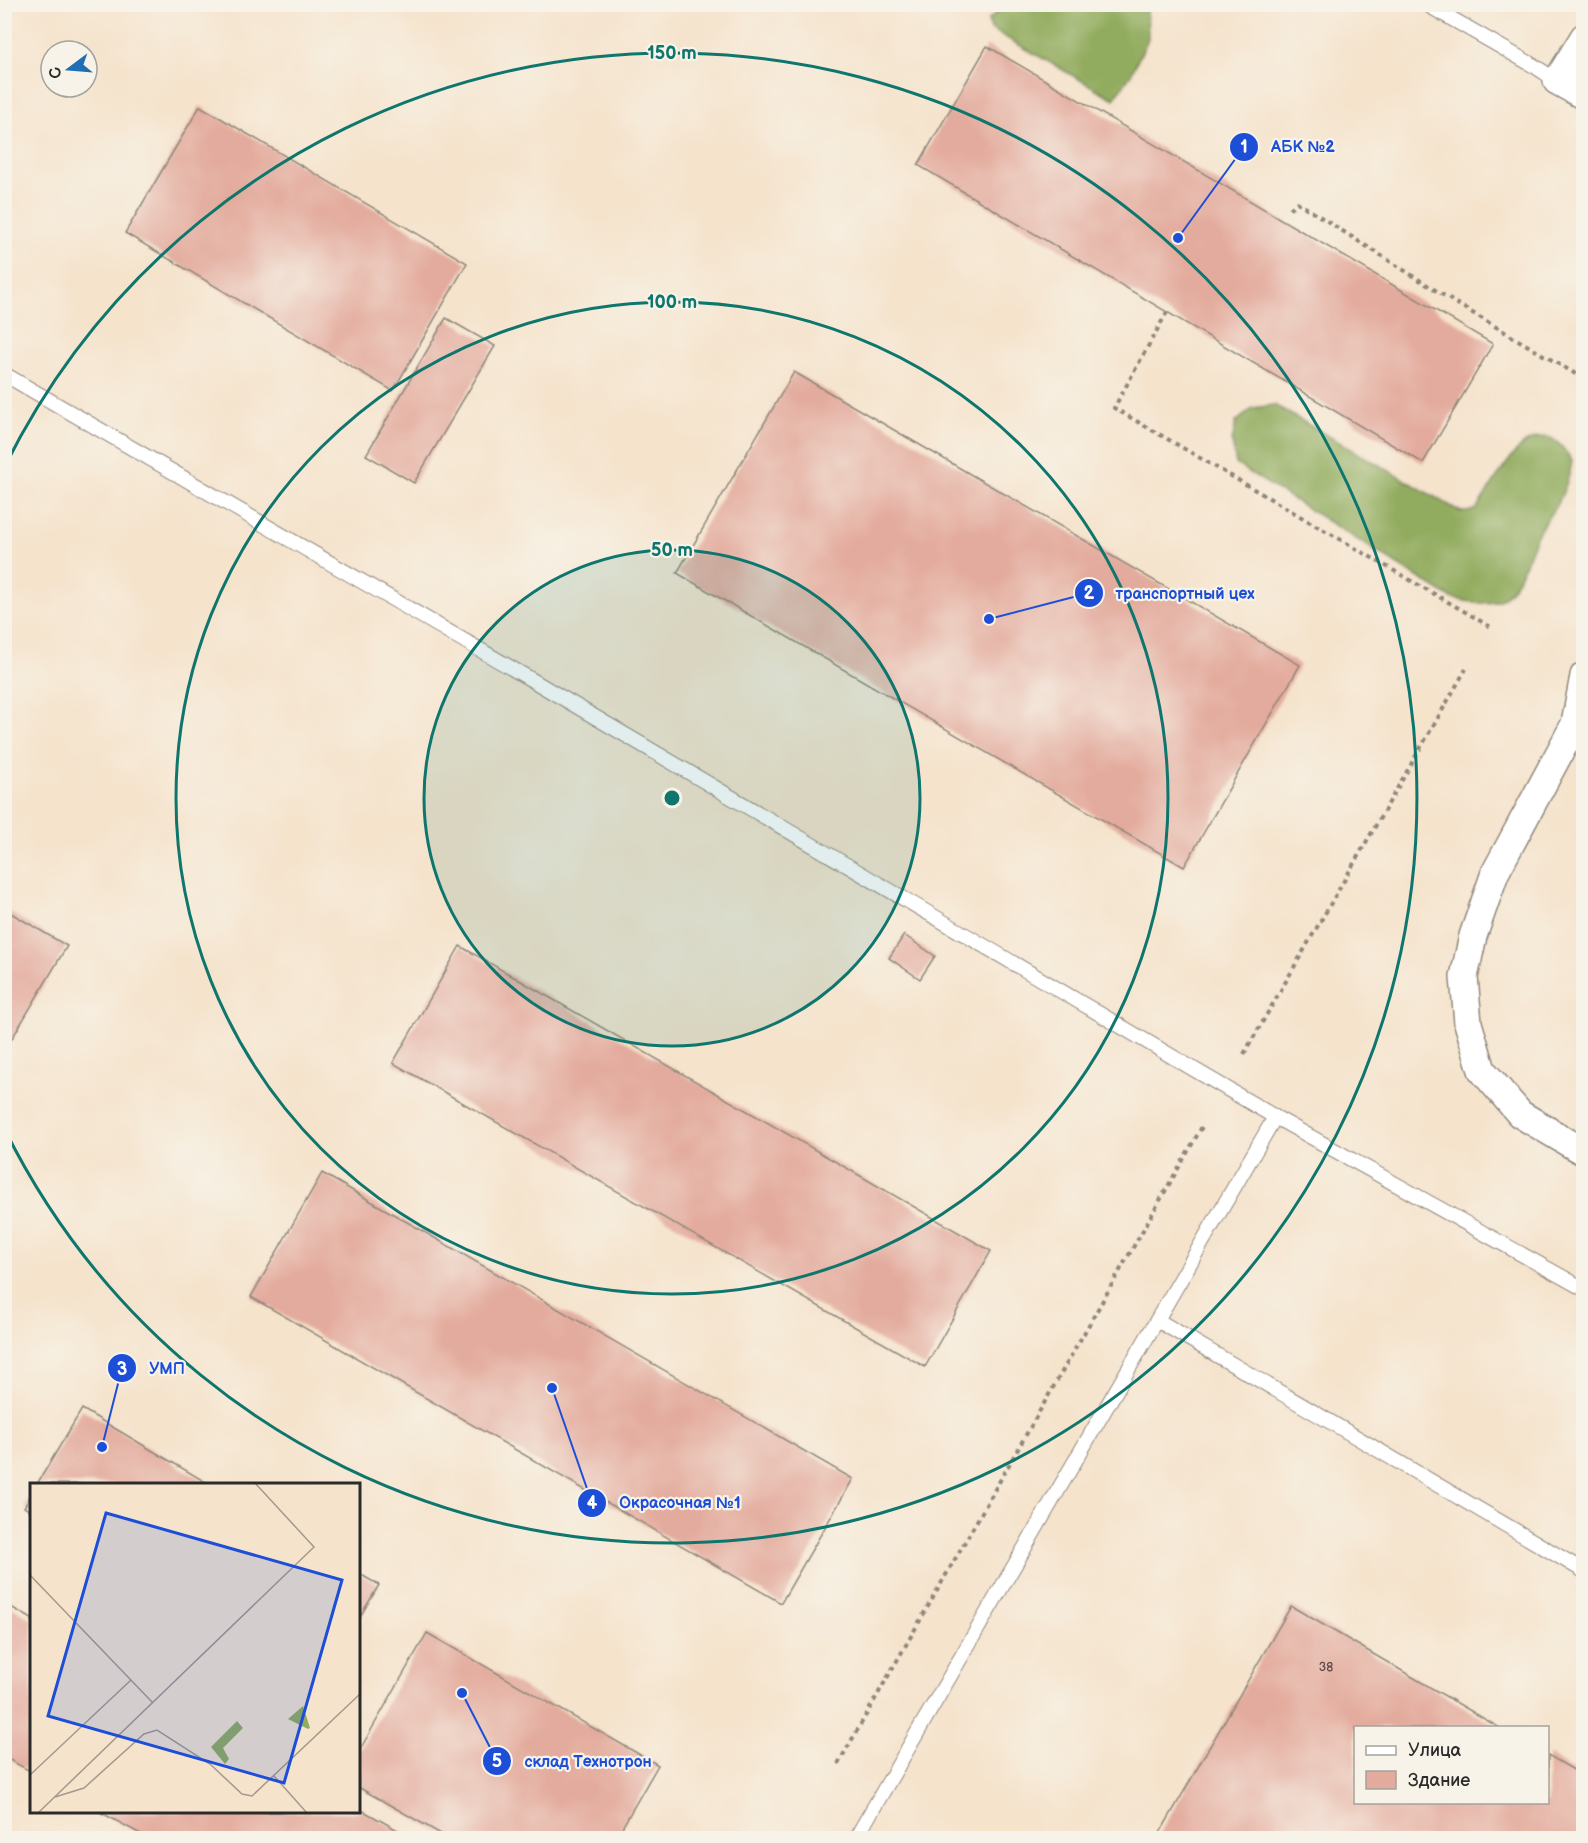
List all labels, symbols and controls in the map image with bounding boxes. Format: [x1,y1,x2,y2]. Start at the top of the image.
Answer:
north arrow [39,39,99,99]
text: 150 m [647,43,697,64]
text: С [45,65,67,81]
callout: АБК №2 [1229,130,1347,164]
text: 1 [1240,137,1248,158]
text: АБК №2 [1270,138,1335,157]
text: 100 m [647,292,697,313]
text: 50 m [651,540,693,561]
callout: транспортный цех [1074,576,1267,610]
text: 2 [1084,583,1095,604]
text: транспортный цех [1115,585,1255,604]
centre of rings [662,788,682,808]
callout: УМП [107,1351,197,1385]
text: 3 [117,1359,127,1380]
text: УМП [149,1360,185,1379]
inset map [30,1483,360,1813]
callout: Окрасочная №1 [577,1486,752,1520]
text: 4 [587,1493,598,1514]
text: Окрасочная №1 [619,1494,741,1513]
house number: 38 [1319,1660,1333,1675]
legend [1354,1726,1549,1804]
text: Улица [1408,1740,1462,1761]
callout: склад Технотрон [482,1744,663,1778]
text: 5 [492,1751,502,1772]
text: склад Технотрон [524,1753,652,1772]
text: Здание [1408,1770,1470,1791]

